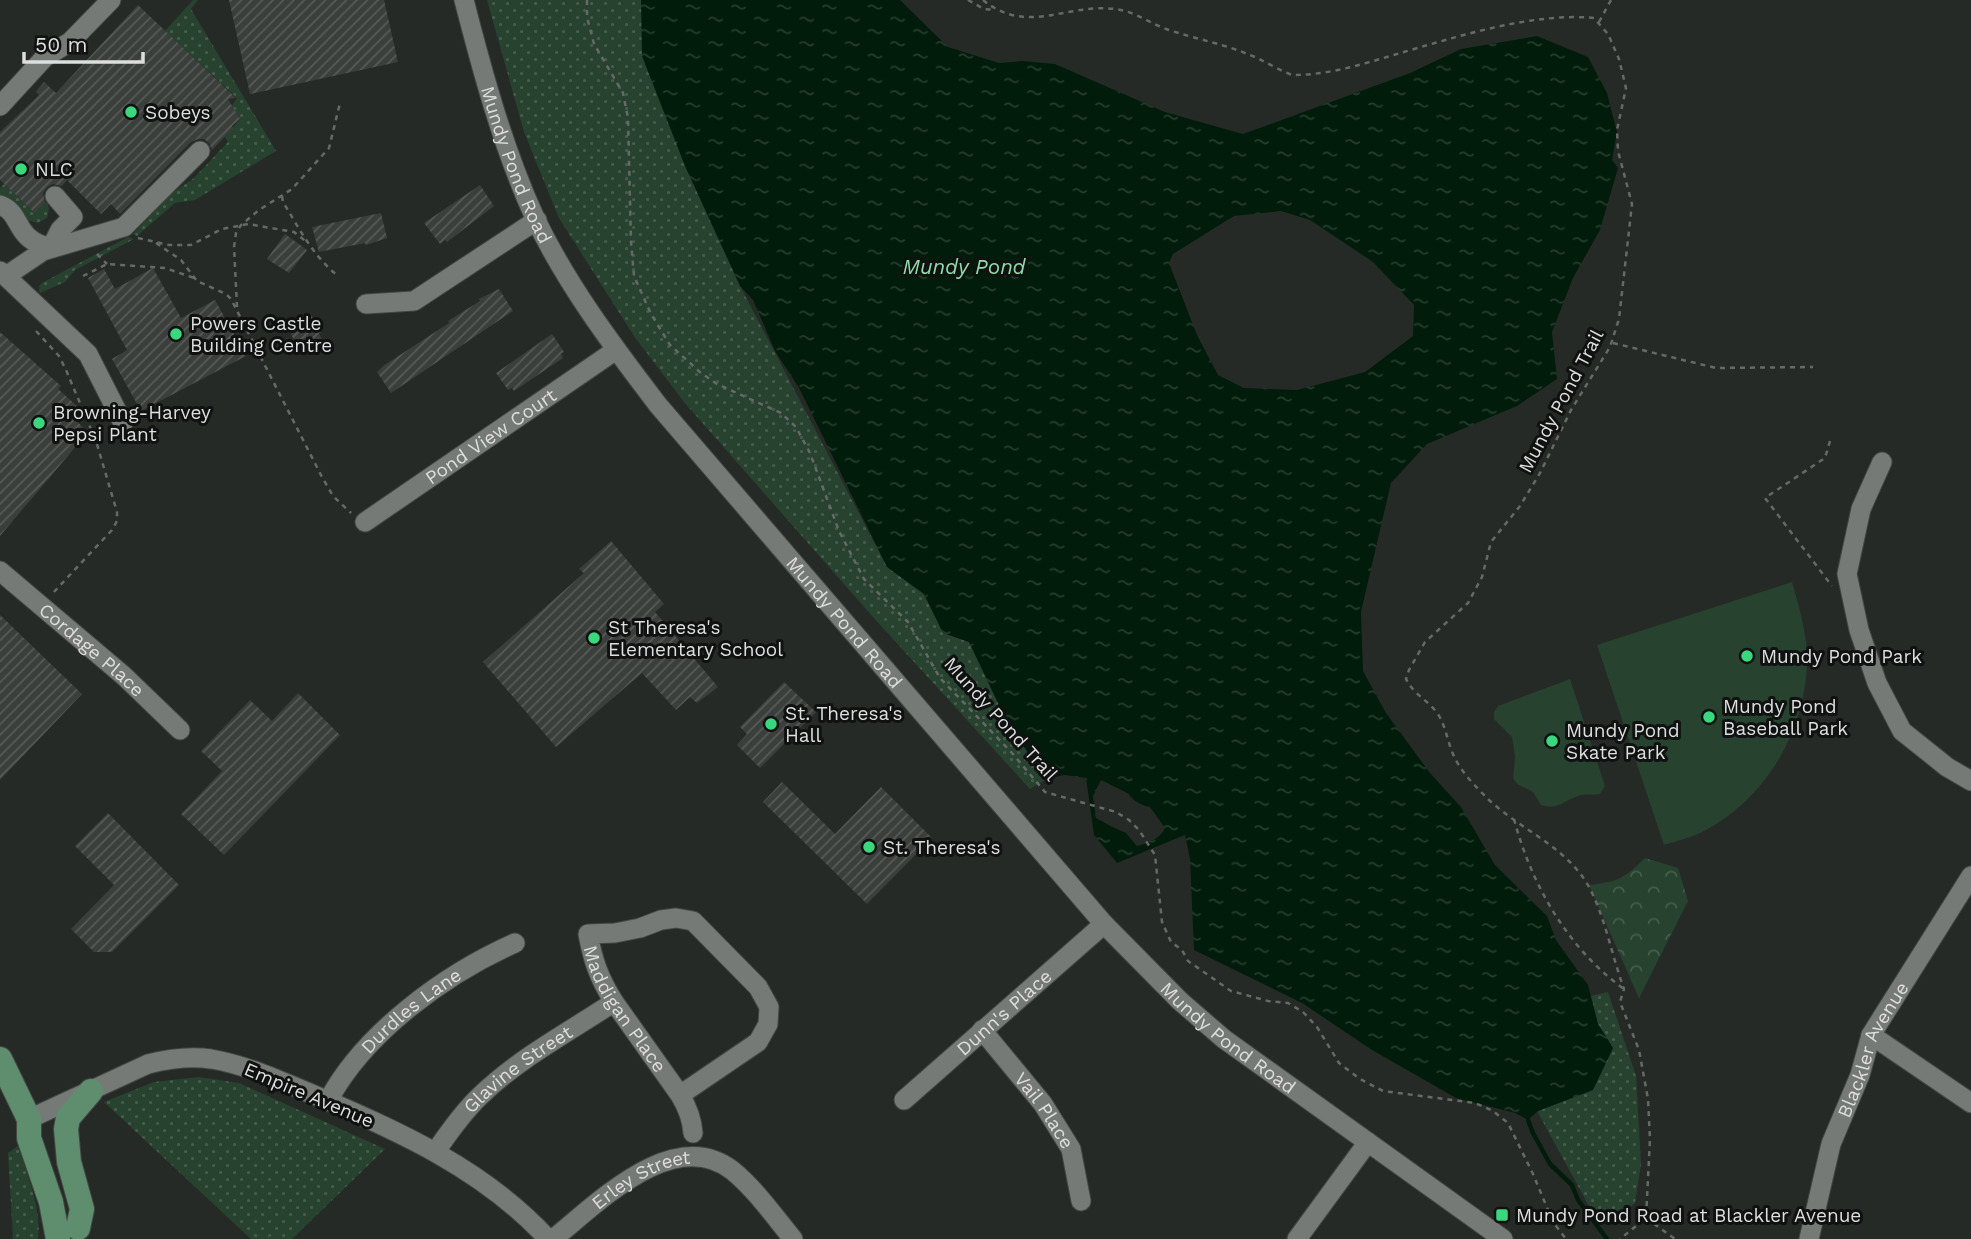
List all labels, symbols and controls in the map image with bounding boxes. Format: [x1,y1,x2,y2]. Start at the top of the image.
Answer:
scale bar [24,21,144,65]
text: 50 m [35,32,87,57]
street label: Mundy Pond Road [476,83,557,247]
place label: Sobeys [145,101,211,124]
marker: Sobeys [123,104,139,120]
place label: NLC [35,158,73,181]
marker: NLC [13,161,29,177]
water label: Mundy Pond [902,254,1027,279]
place label: Powers Castle Building Centre [190,312,332,357]
street label: Mundy Pond Trail [1514,325,1609,477]
marker: Powers Castle Building Centre [168,326,184,342]
street label: Pond View Court [420,383,560,489]
place label: Browning-Harvey Pepsi Plant [53,401,211,446]
marker: Browning-Harvey Pepsi Plant [31,415,47,431]
street label: Mundy Pond Road [781,551,908,693]
street label: Cordage Place [35,598,150,701]
place label: St Theresa's Elementary School [608,616,783,661]
marker: St Theresa's Elementary School [586,630,602,646]
place label: Mundy Pond Park [1761,645,1922,668]
marker: Mundy Pond Park [1739,648,1755,664]
street label: Mundy Pond Trail [939,652,1063,786]
place label: Mundy Pond Baseball Park [1723,695,1848,740]
place label: St. Theresa's Hall [785,702,903,747]
marker: Mundy Pond Baseball Park [1701,709,1717,725]
marker: St. Theresa's Hall [763,716,779,732]
place label: Mundy Pond Skate Park [1566,719,1680,764]
marker: Mundy Pond Skate Park [1544,733,1560,749]
place label: St. Theresa's [883,836,1001,859]
marker: St. Theresa's [861,839,877,855]
street label: Maddigan Place [579,943,672,1077]
street label: Durdles Lane [356,963,465,1058]
street label: Dunn's Place [952,964,1056,1060]
street label: Mundy Pond Road [1156,977,1301,1098]
street label: Blackler Avenue [1832,977,1913,1121]
street label: Glavine Street [458,1020,576,1118]
street label: Empire Avenue [241,1057,377,1133]
street label: Vail Place [1010,1067,1079,1153]
street label: Erley Street [587,1145,691,1214]
place label: Mundy Pond Road at Blackler Avenue [1516,1204,1861,1227]
marker: Mundy Pond Road at Blackler Avenue [1494,1207,1510,1223]

